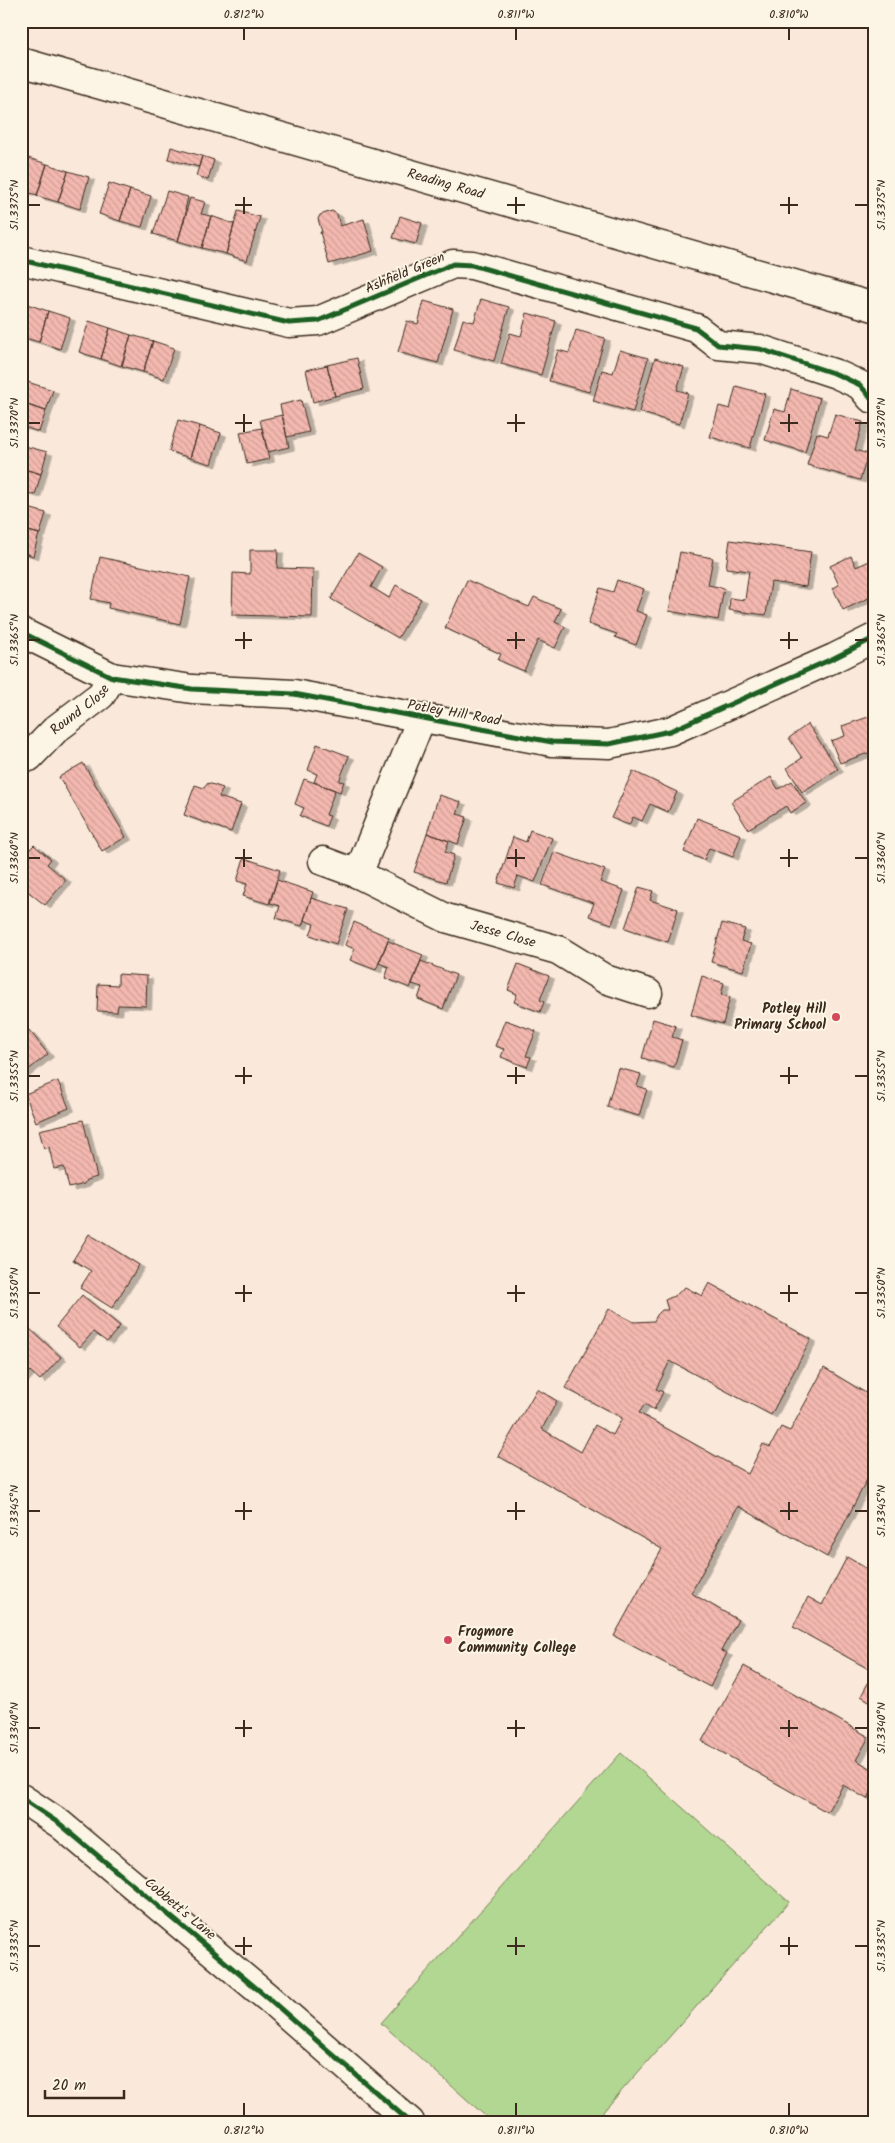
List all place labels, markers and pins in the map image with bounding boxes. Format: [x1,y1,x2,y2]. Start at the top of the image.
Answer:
place label: Potley Hill Primary School [734,998,826,1036]
marker: Potley Hill Primary School [830,1011,842,1023]
place label: Frogmore Community College [458,1621,576,1659]
marker: Frogmore Community College [442,1634,454,1646]

